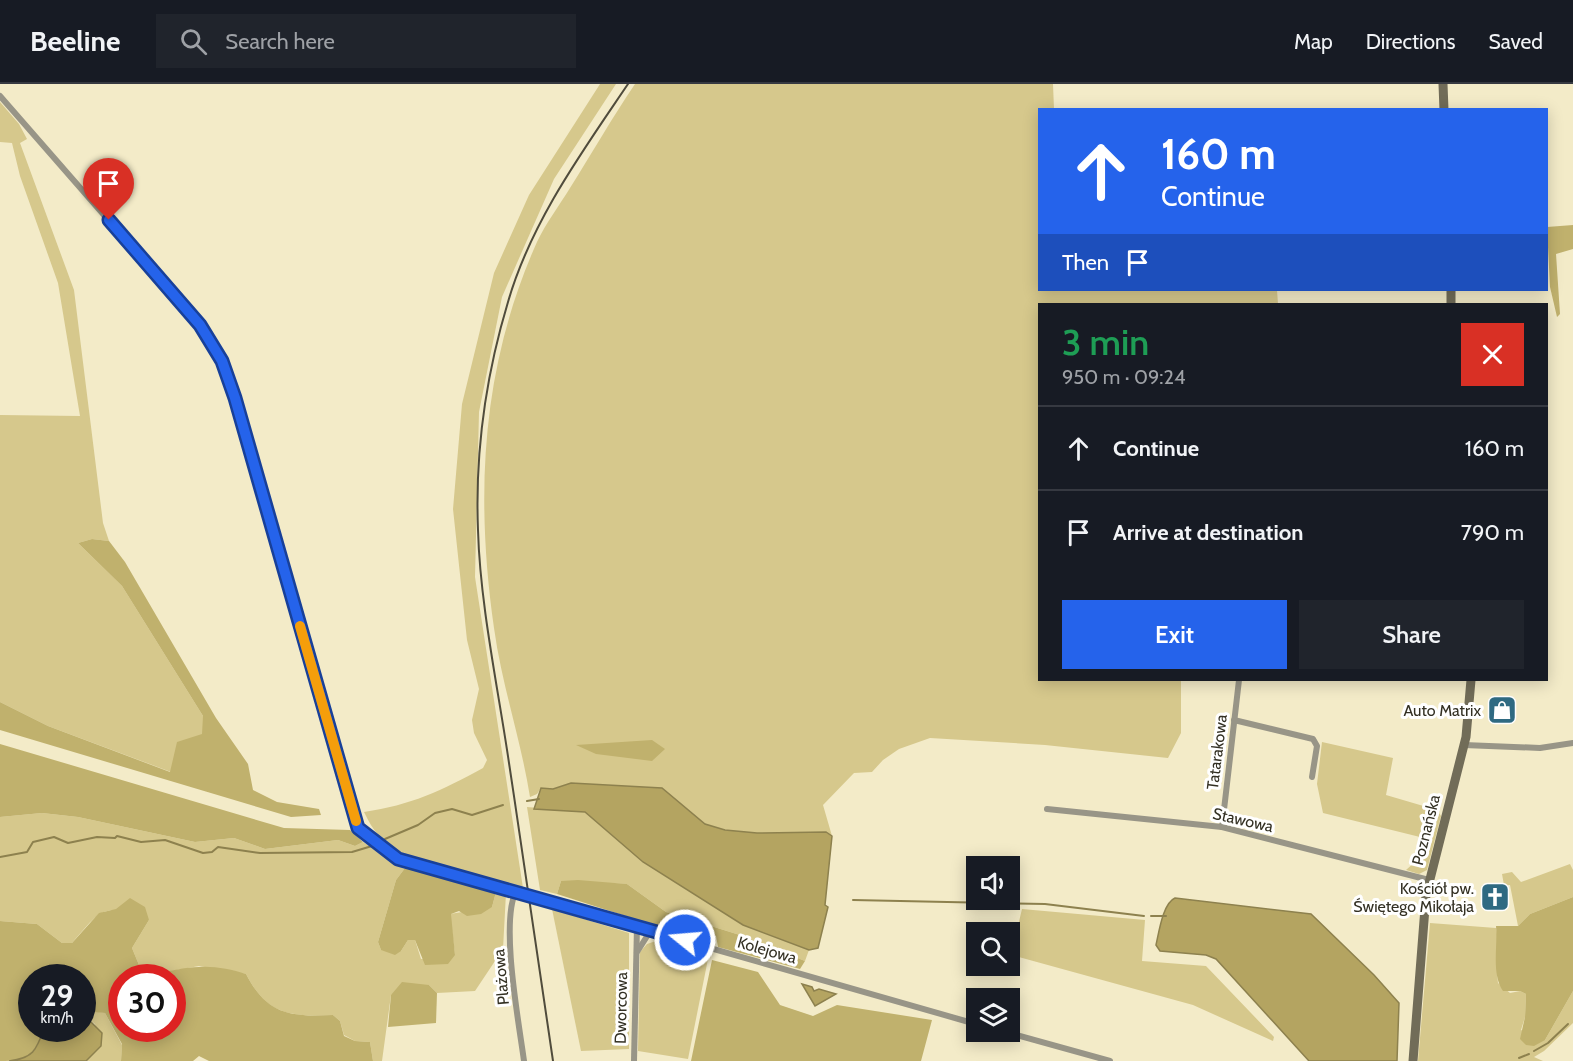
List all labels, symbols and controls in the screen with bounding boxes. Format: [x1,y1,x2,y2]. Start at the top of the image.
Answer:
search box [156,14,576,68]
text: Beeline [30,24,120,58]
icon: search [177,25,210,58]
text: Search here [225,28,335,55]
text: Map [1294,29,1333,54]
text: Directions [1366,29,1455,54]
text: Saved [1488,29,1543,54]
text: 160 m [1161,128,1276,180]
icon: ahead [1062,132,1140,210]
pin [83,158,134,220]
icon: arrive [92,167,125,200]
text: Continue [1161,180,1265,213]
icon: arrive [1121,246,1154,279]
text: Then [1062,249,1109,276]
text: 3 min [1062,320,1149,364]
button: close [1461,323,1524,386]
text: 950 m · 09:24 [1062,365,1185,389]
icon: ahead [1062,432,1095,465]
text: Continue [1113,435,1199,462]
text: 160 m [1465,435,1524,462]
icon: arrive [1062,516,1095,549]
text: Arrive at destination [1113,519,1303,546]
text: 790 m [1461,519,1524,546]
button: Exit [1062,600,1287,669]
button: Share [1299,600,1524,669]
shop icon: Auto Matrix [1486,694,1518,726]
place label: Auto Matrix [1403,701,1481,720]
street label: Tatarakowa [1203,713,1231,791]
street label: Poznańska [1408,792,1444,867]
street label: Stawowa [1211,804,1275,836]
map controls [966,856,1020,1042]
button: sound [966,856,1020,910]
place label: Kościół pw. Świętego Mikołaja [1353,879,1474,916]
church icon: Kościół pw. Świętego Mikołaja [1479,881,1511,913]
position arrow [653,908,717,972]
button: search [966,922,1020,976]
street label: Kolejowa [735,933,799,968]
street label: Plażowa [489,948,513,1006]
speed limit sign: 30 [108,964,186,1042]
street label: Dworcowa [611,972,631,1044]
text: 29 [41,977,73,1014]
button: layers [966,988,1020,1042]
text: km/h [41,1009,73,1027]

